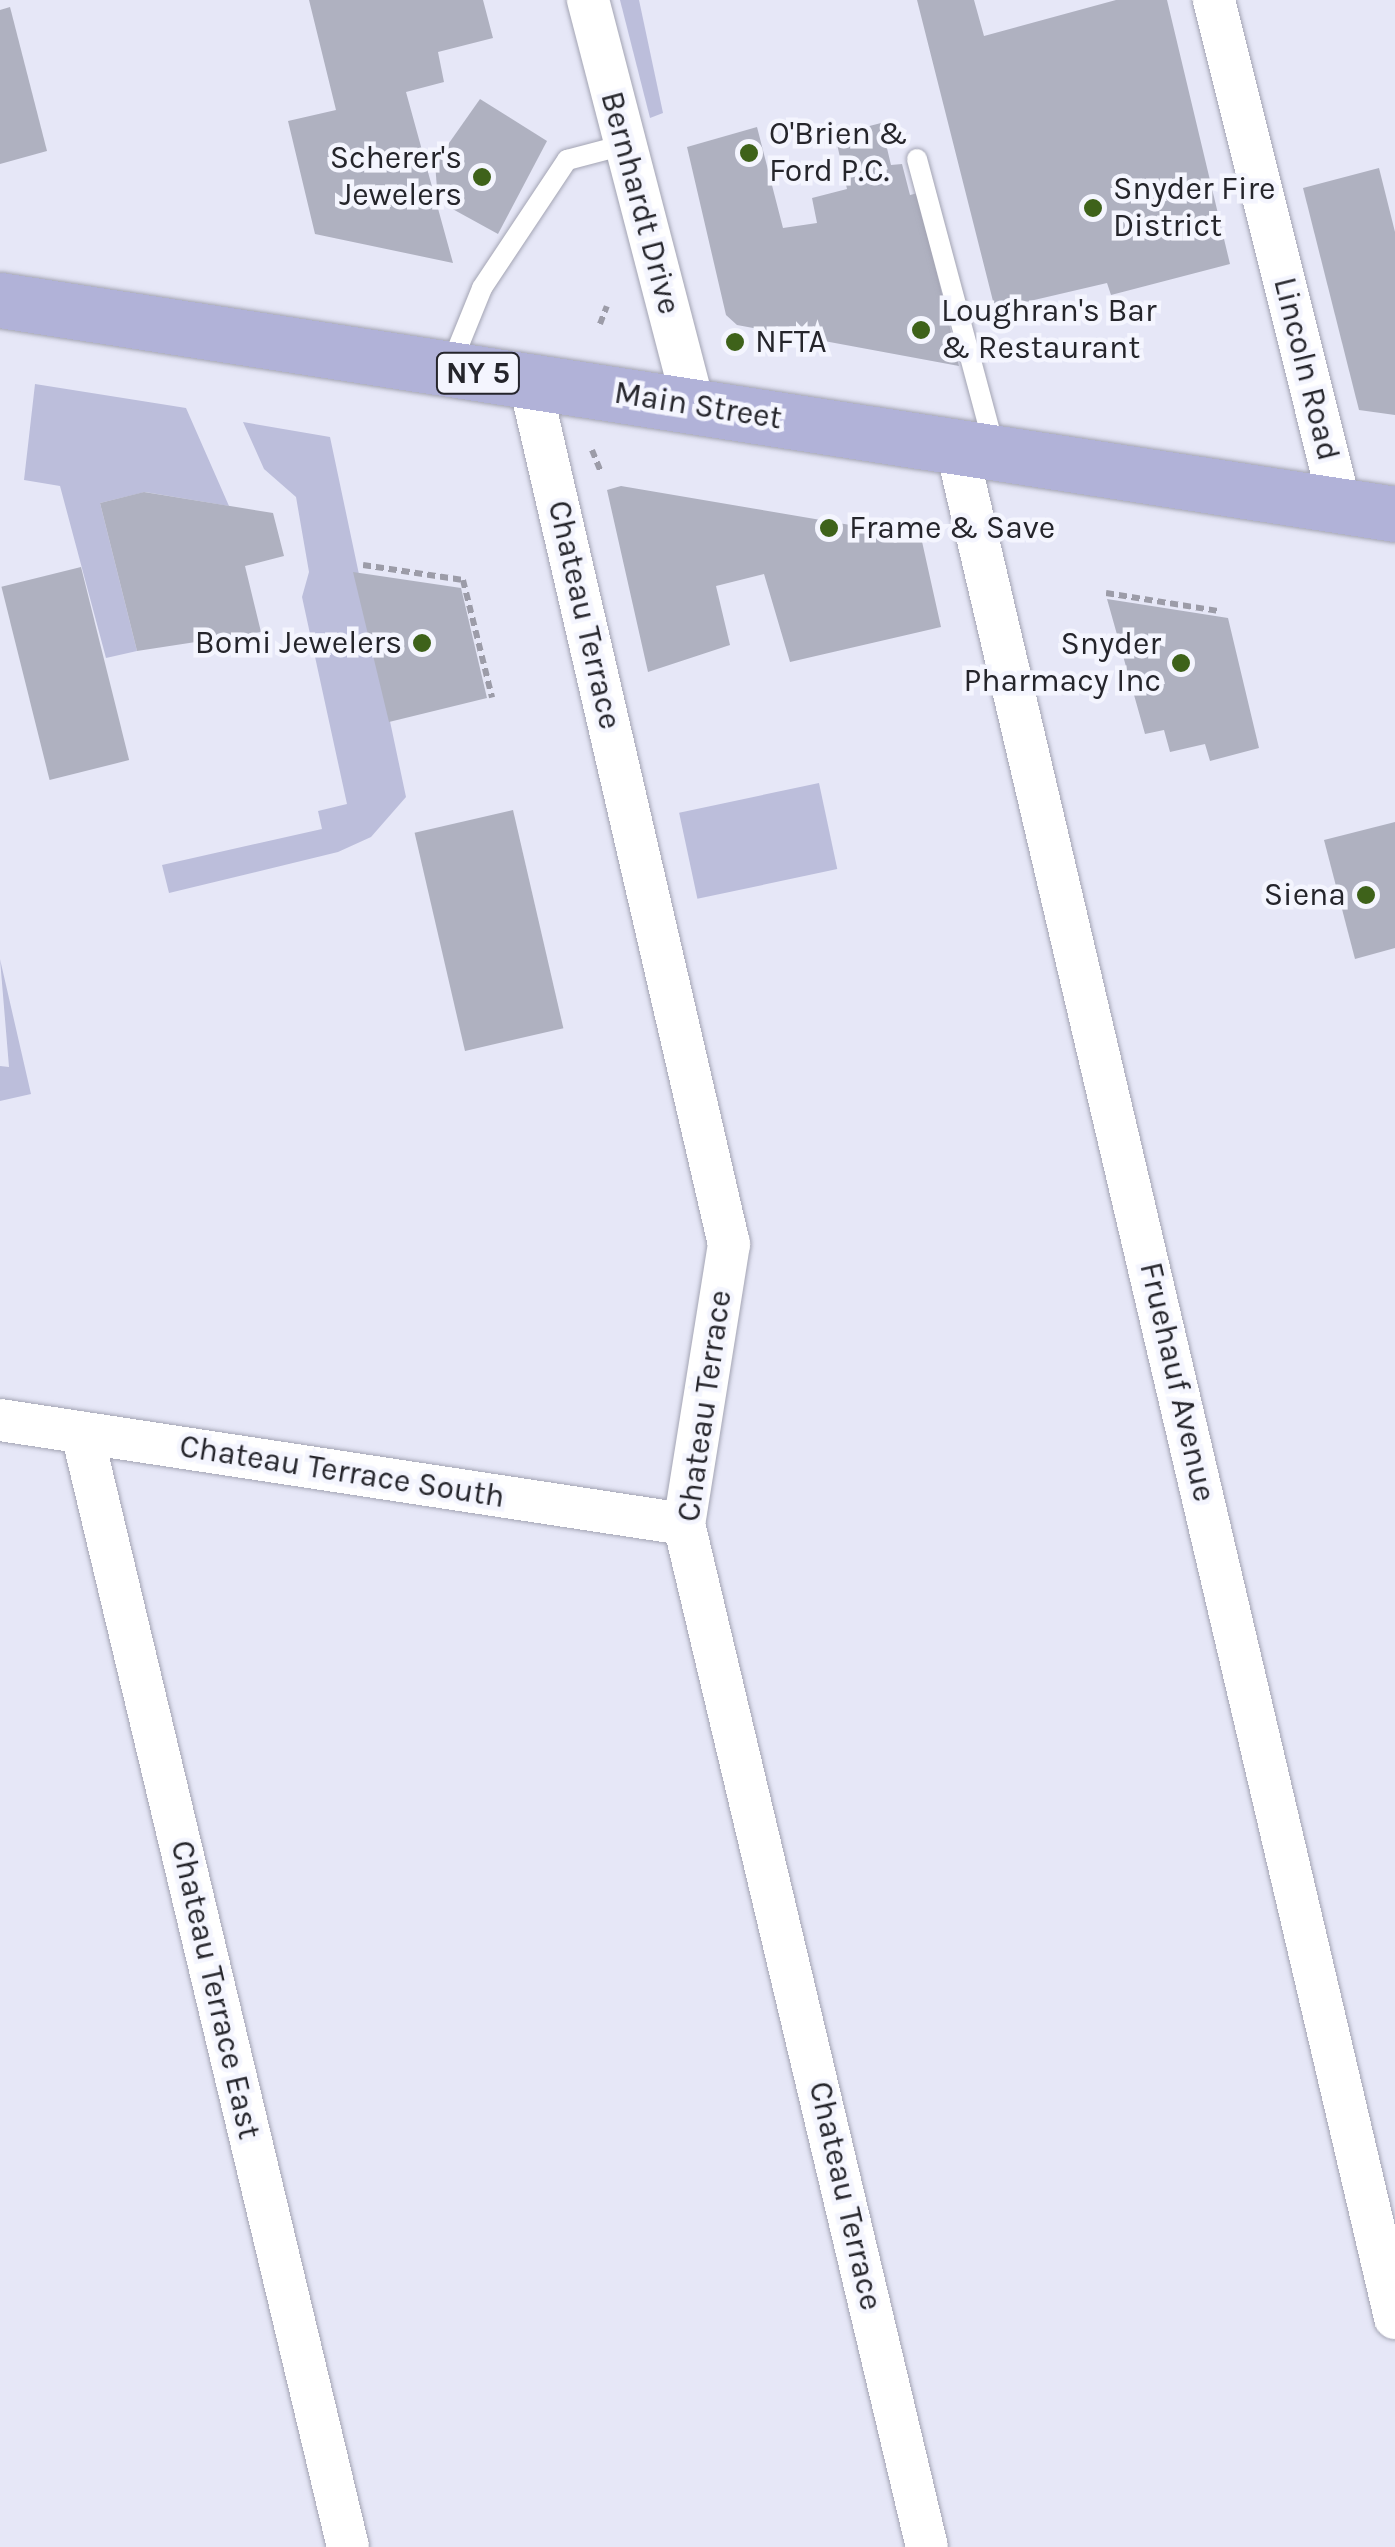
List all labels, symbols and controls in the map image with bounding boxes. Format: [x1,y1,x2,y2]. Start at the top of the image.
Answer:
street label: Bernhardt Drive [592,87,688,319]
place label: O'Brien & Ford P.C. [769,116,908,191]
place label: Scherer's Jewelers [330,140,462,215]
marker: O'Brien & Ford P.C. [738,142,760,164]
marker: Scherer's Jewelers [471,166,493,188]
place label: Snyder Fire District [1113,171,1275,246]
marker: Snyder Fire District [1082,197,1104,219]
street label: Lincoln Road [1265,273,1347,465]
place label: Loughran's Bar & Restaurant [941,293,1157,368]
marker: Loughran's Bar & Restaurant [910,319,932,341]
place label: NFTA [755,323,827,361]
marker: NFTA [724,331,746,353]
road number: NY 5 [436,348,520,398]
street label: Main Street [612,374,784,438]
street label: Chateau Terrace [539,497,629,733]
place label: Frame & Save [849,509,1055,547]
marker: Frame & Save [818,517,840,539]
place label: Bomi Jewelers [195,624,402,662]
place label: Snyder Pharmacy Inc [963,626,1161,701]
marker: Bomi Jewelers [411,632,433,654]
marker: Snyder Pharmacy Inc [1170,652,1192,674]
place label: Siena [1264,876,1346,914]
marker: Siena [1355,884,1377,906]
street label: Fruehauf Avenue [1131,1259,1223,1505]
street label: Chateau Terrace [670,1288,740,1524]
street label: Chateau Terrace South [177,1427,507,1517]
street label: Chateau Terrace East [162,1837,268,2143]
street label: Chateau Terrace [800,2078,890,2314]

